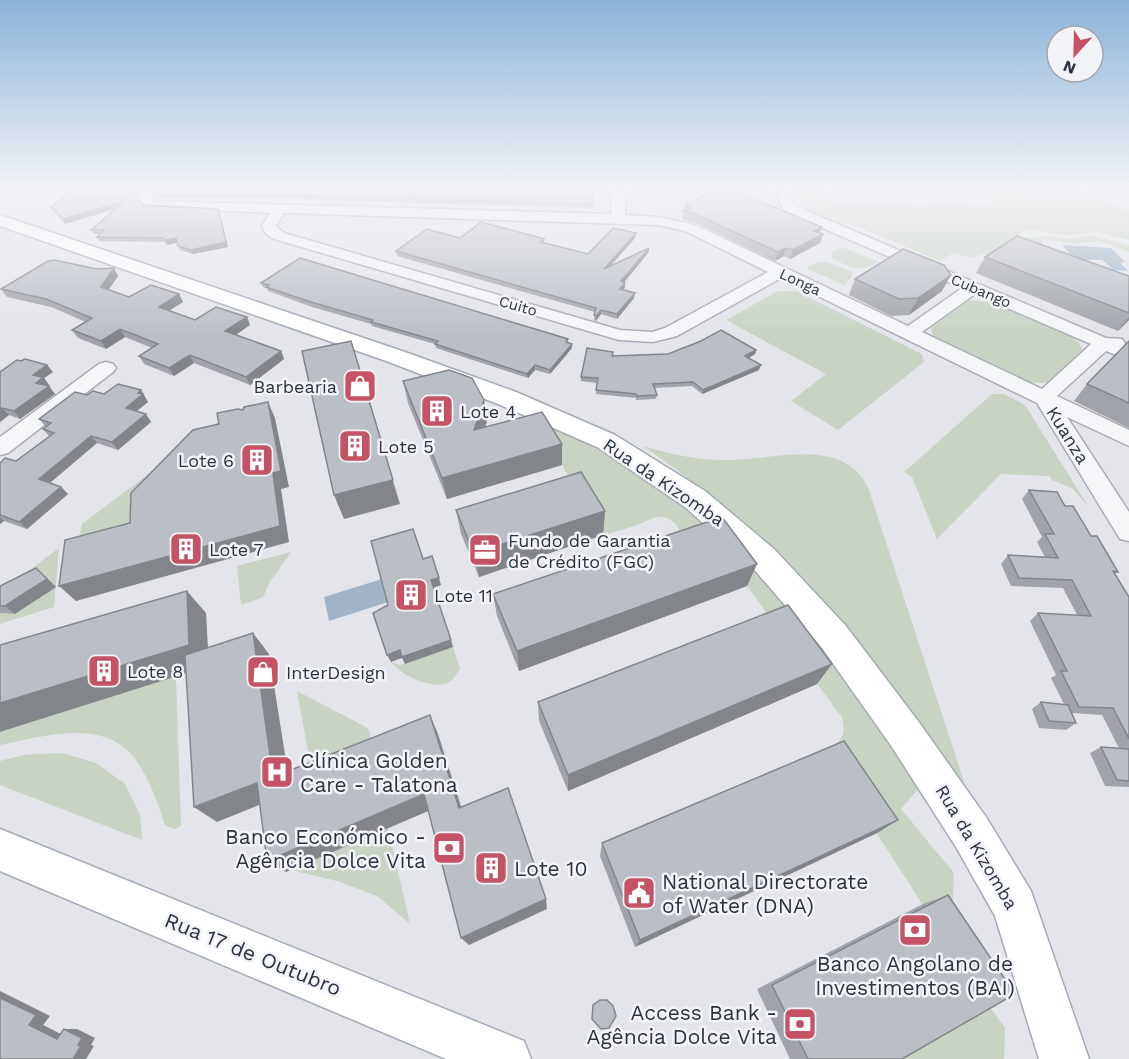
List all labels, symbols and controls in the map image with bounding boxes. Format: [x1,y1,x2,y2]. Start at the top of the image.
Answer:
north arrow [1045,24,1105,84]
text: N [1061,56,1079,78]
street label: Longa [776,265,824,300]
street label: Cubango [948,270,1014,312]
street label: Cuito [497,292,539,320]
shop icon: Barbearia [342,368,378,404]
place label: Barbearia [254,376,337,397]
building icon: Lote 4 [419,393,455,429]
place label: Lote 4 [460,401,516,422]
street label: Kuanza [1042,402,1094,468]
building icon: Lote 5 [337,428,373,464]
street label: Rua da Kizomba [599,434,729,530]
place label: Lote 5 [378,436,434,457]
building icon: Lote 6 [239,442,275,478]
place label: Lote 6 [178,450,234,471]
place label: Fundo de Garantia de Crédito (FGC) [508,530,671,572]
building icon: Lote 7 [168,531,204,567]
office icon: Fundo de Garantia de Crédito (FGC) [467,532,503,568]
place label: Lote 7 [209,539,264,560]
building icon: Lote 11 [393,577,429,613]
place label: Lote 11 [434,585,493,606]
building icon: Lote 8 [86,653,122,689]
shop icon: InterDesign [245,654,281,690]
place label: Lote 8 [127,661,183,682]
place label: InterDesign [286,662,386,683]
place label: Clínica Golden Care - Talatona [300,748,458,797]
hospital icon: Clínica Golden Care - Talatona [259,754,295,790]
street label: Rua da Kizomba [932,781,1022,913]
place label: Banco Económico - Agência Dolce Vita [225,824,426,873]
bank icon: Banco Económico - Agência Dolce Vita [431,830,467,866]
building icon: Lote 10 [473,850,509,886]
place label: Lote 10 [514,856,588,881]
place label: National Directorate of Water (DNA) [662,869,868,918]
public building icon: National Directorate of Water (DNA) [621,875,657,911]
street label: Rua 17 de Outubro [161,907,345,1001]
bank icon: Banco Angolano de Investimentos (BAI) [897,912,933,948]
place label: Banco Angolano de Investimentos (BAI) [815,951,1015,1000]
place label: Access Bank - Agência Dolce Vita [587,1000,777,1049]
bank icon: Access Bank - Agência Dolce Vita [782,1006,818,1042]

